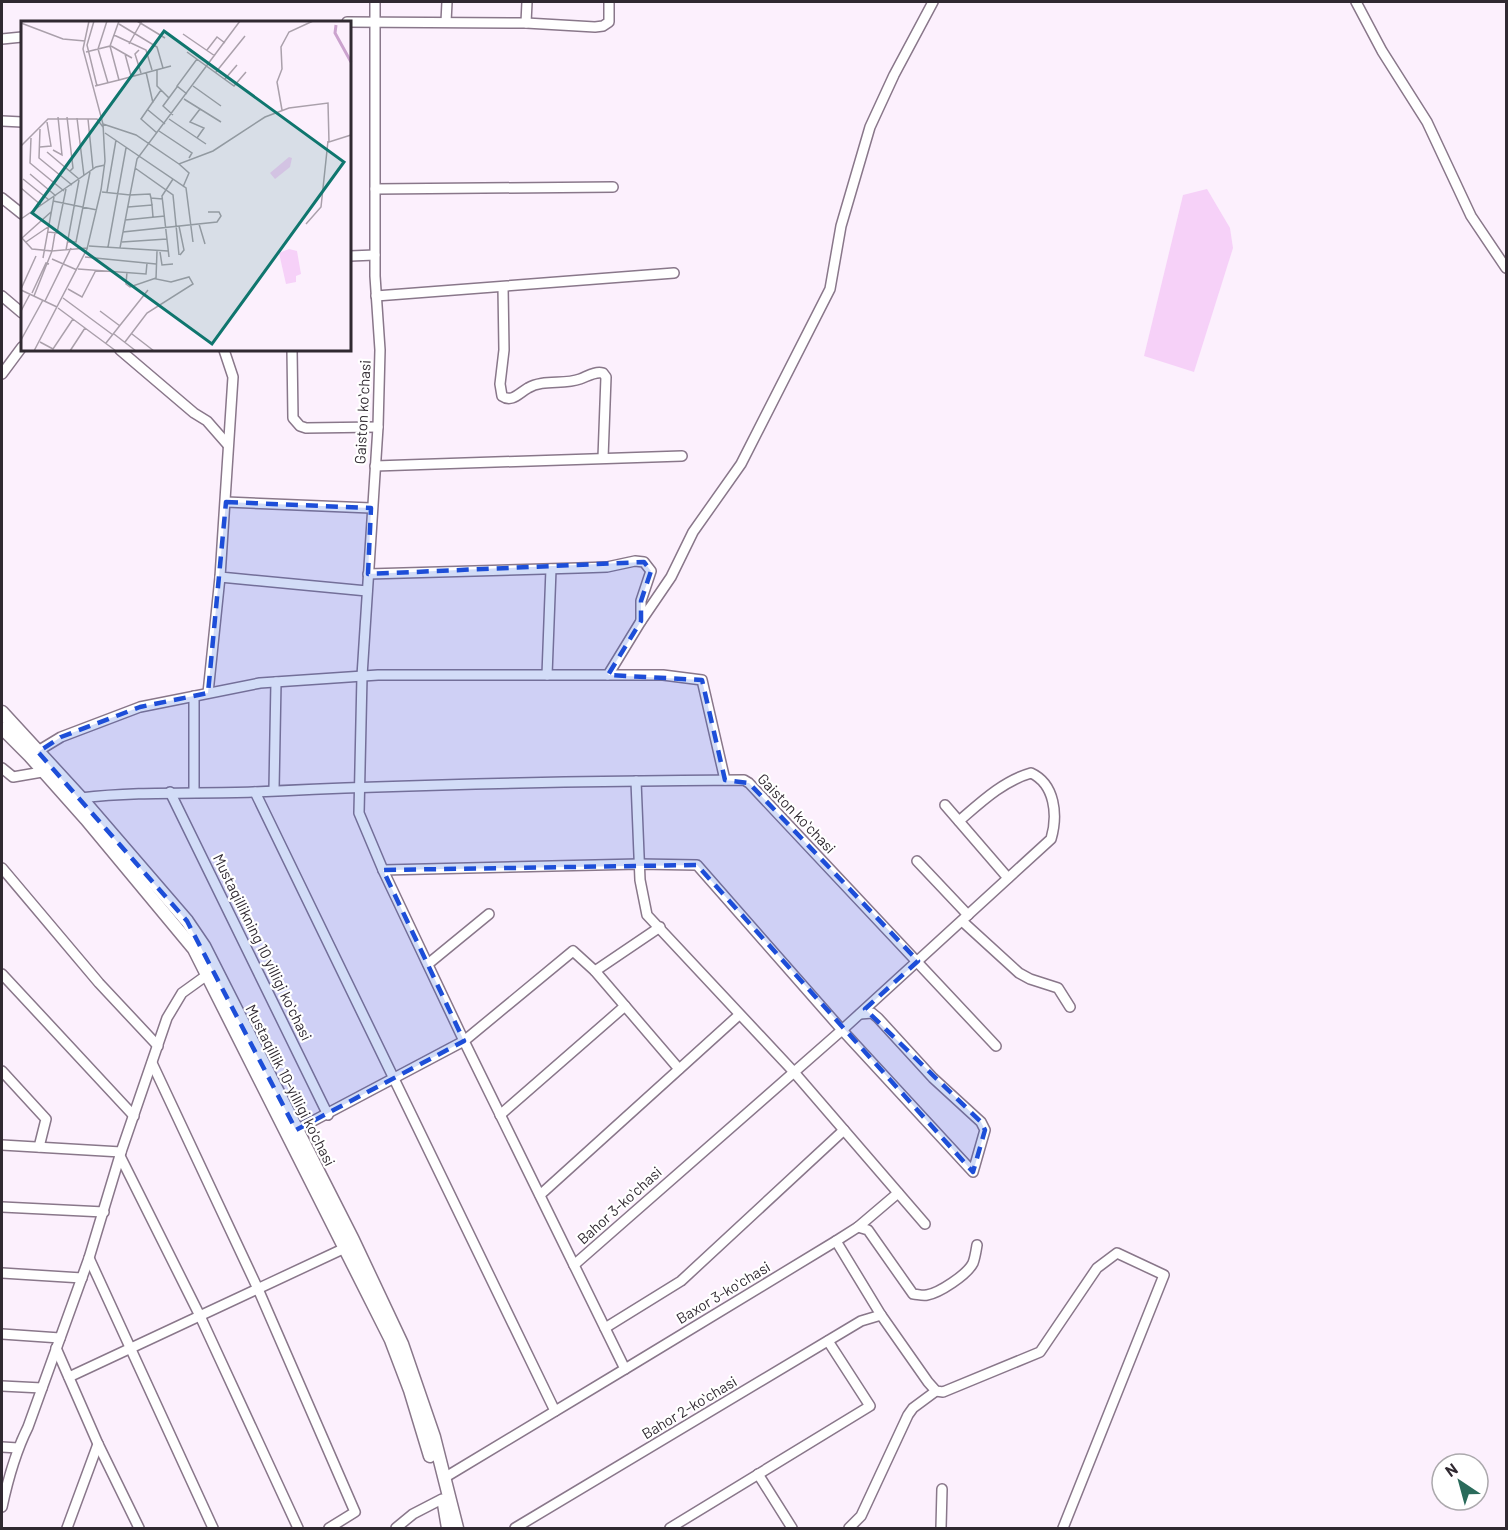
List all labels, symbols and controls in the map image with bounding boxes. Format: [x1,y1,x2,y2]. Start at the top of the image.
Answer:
inset map [21,21,351,351]
street label: Gaiston koʻchasi [350,359,374,465]
street label: Gaiston koʻchasi [754,769,840,857]
street label: Mustaqillikning 10 yilligi koʻchasi [210,851,316,1043]
street label: Mustaqillik 10-yilligi ko'chasi [242,1001,340,1169]
street label: Bahor 3-koʻchasi [573,1162,665,1248]
street label: Baxor 3-koʻchasi [673,1257,773,1327]
street label: Bahor 2-koʻchasi [638,1372,740,1442]
north arrow [1430,1452,1490,1512]
text: N [1441,1459,1461,1480]

